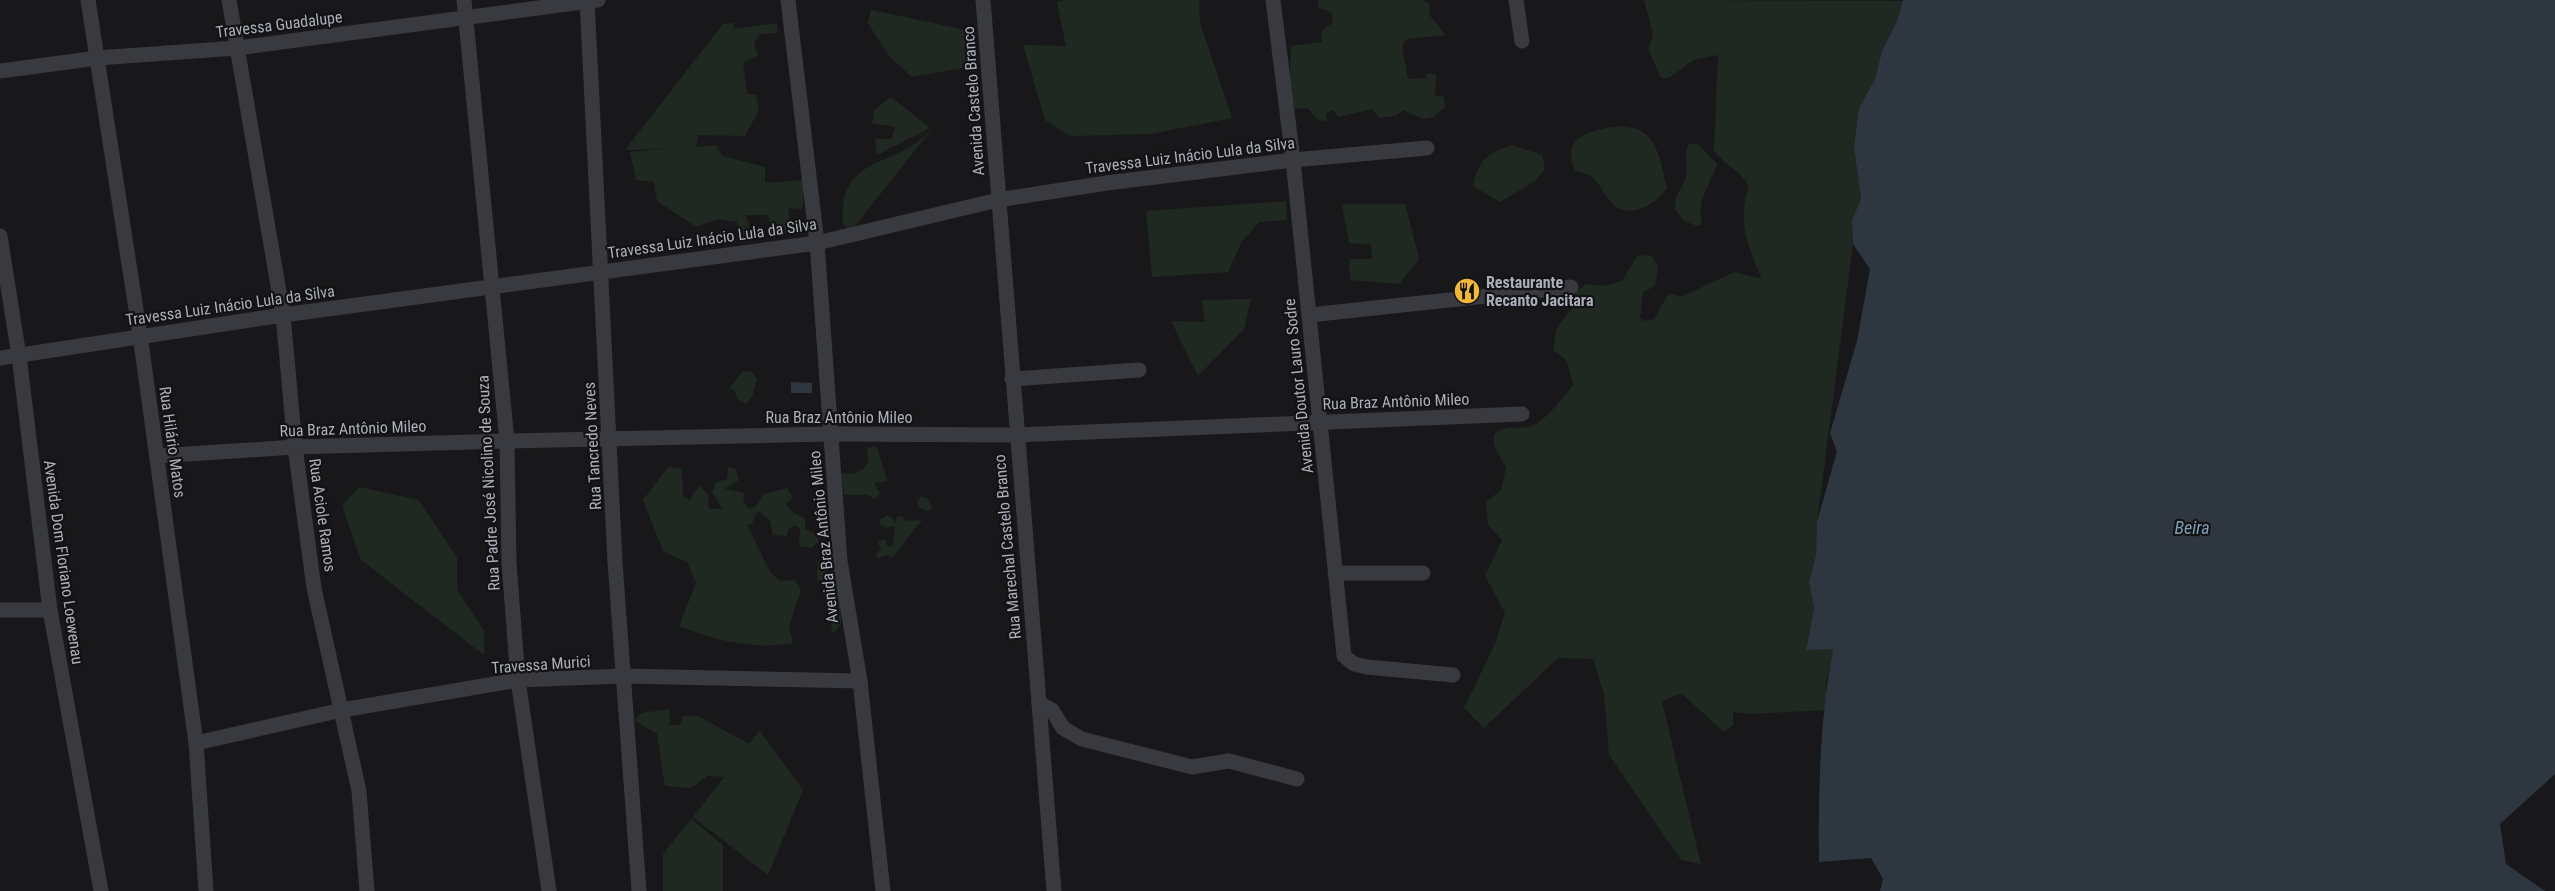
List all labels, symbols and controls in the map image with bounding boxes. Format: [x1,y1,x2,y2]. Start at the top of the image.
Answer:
street label: Travessa Guadalupe [215,7,343,42]
street label: Avenida Castelo Branco [959,26,988,176]
street label: Travessa Luiz Inácio Lula da Silva [1084,133,1296,178]
street label: Travessa Luiz Inácio Lula da Silva [606,214,818,263]
place label: Restaurante Recanto Jacitara [1486,273,1594,310]
restaurant icon: Restaurante Recanto Jacitara [1452,276,1482,306]
street label: Travessa Luiz Inácio Lula da Silva [124,281,336,330]
street label: Avenida Doutor Lauro Sodre [1280,298,1317,474]
street label: Rua Padre José Nicolino de Souza [473,375,504,591]
street label: Rua Tancredo Neves [580,381,605,510]
street label: Rua Hilário Matos [155,385,190,499]
street label: Rua Braz Antônio Mileo [1322,389,1470,414]
street label: Rua Braz Antônio Mileo [766,408,912,427]
street label: Rua Braz Antônio Mileo [279,416,427,441]
street label: Avenida Braz Antônio Mileo [805,450,842,624]
street label: Rua Marechal Castelo Branco [990,454,1025,640]
street label: Rua Aciole Ramos [305,457,340,573]
street label: Avenida Dom Floriano Loewenau [40,459,87,665]
water label: Beira [2174,517,2210,538]
street label: Travessa Murici [491,652,591,677]

